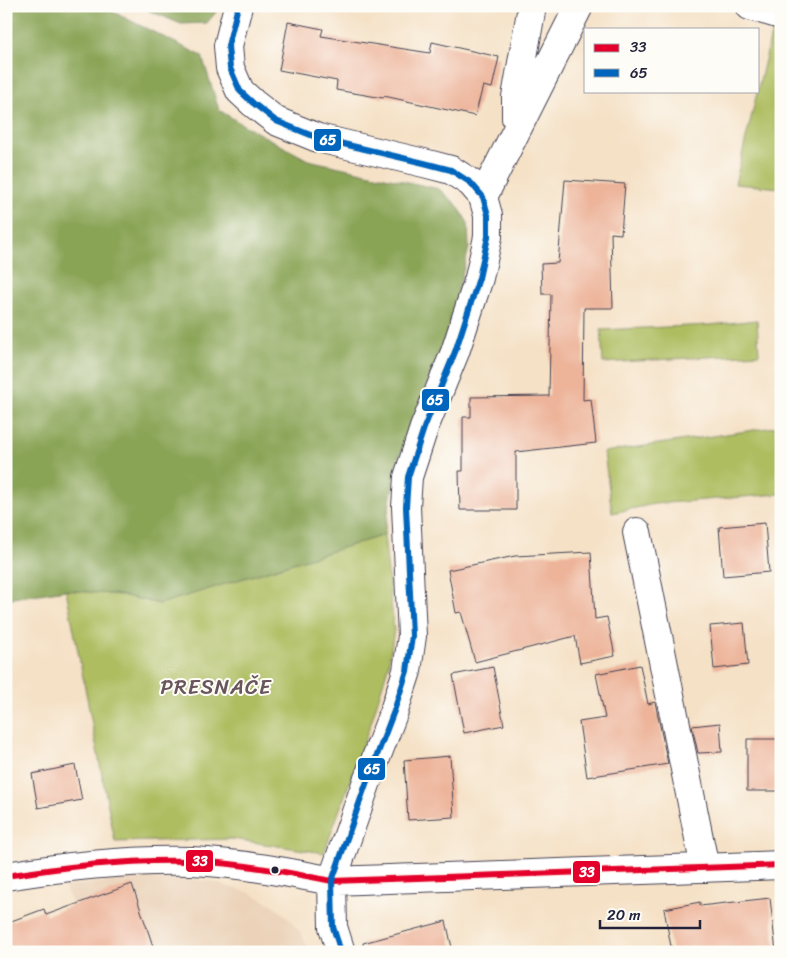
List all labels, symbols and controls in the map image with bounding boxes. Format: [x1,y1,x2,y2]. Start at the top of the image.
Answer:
legend [584,28,760,92]
text: 33 [630,34,646,60]
text: 65 [630,60,648,86]
line badge: 65 [313,128,342,152]
text: 65 [319,128,337,153]
line badge: 65 [421,388,450,412]
text: 65 [426,388,444,413]
district label: PRESNAČE [160,668,272,706]
line badge: 65 [357,757,386,781]
text: 65 [363,757,381,782]
line badge: 33 [185,849,214,873]
text: 33 [191,849,208,874]
line badge: 33 [572,860,601,884]
text: 33 [578,860,595,885]
unlabelled marker [270,865,280,875]
scale bar [600,898,700,930]
text: 20 m [607,902,641,928]

